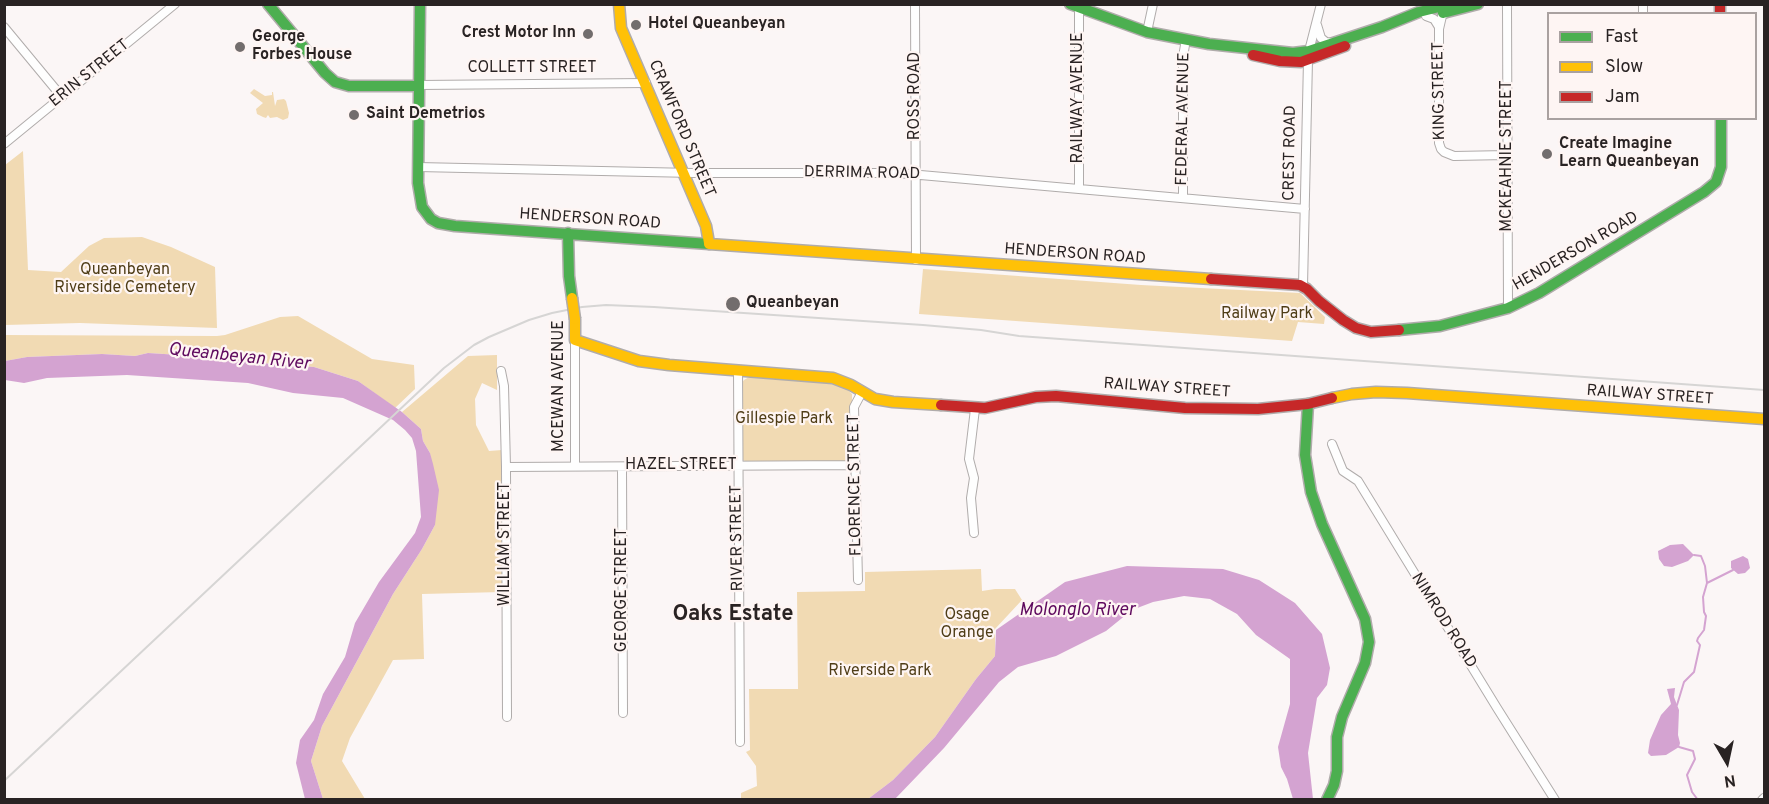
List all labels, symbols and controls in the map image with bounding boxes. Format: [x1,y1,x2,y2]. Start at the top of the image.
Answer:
legend [1547,12,1757,120]
place label: Hotel Queanbeyan [648,15,786,35]
marker: Hotel Queanbeyan [629,18,643,32]
place label: Crest Motor Inn [461,24,576,44]
text: Fast [1605,26,1638,49]
marker: Crest Motor Inn [581,27,595,41]
place label: George Forbes House [252,28,352,66]
street label: RAILWAY AVENUE [1069,33,1089,163]
street label: ERIN STREET [46,36,134,112]
marker: George Forbes House [233,40,247,54]
street label: KING STREET [1430,42,1450,140]
street label: ROSS ROAD [906,52,926,140]
street label: FEDERAL AVENUE [1173,52,1195,186]
text: Slow [1605,56,1643,79]
street label: CRAWFORD STREET [643,57,719,201]
street label: COLLETT STREET [467,59,597,79]
street label: MCKEAHNIE STREET [1498,80,1518,232]
text: Jam [1605,86,1640,109]
place label: Saint Demetrios [366,105,485,125]
street label: CREST ROAD [1281,105,1301,201]
marker: Saint Demetrios [347,108,361,122]
place label: Create Imagine Learn Queanbeyan [1559,135,1699,173]
marker: Create Imagine Learn Queanbeyan [1540,147,1554,161]
street label: DERRIMA ROAD [804,163,920,185]
street label: HENDERSON ROAD [519,205,661,235]
street label: HENDERSON ROAD [1510,208,1642,296]
street label: HENDERSON ROAD [1004,240,1146,270]
park label: Queanbeyan Riverside Cemetery [54,261,196,299]
place label: Queanbeyan [746,294,839,314]
marker: Queanbeyan [724,295,742,313]
park label: Railway Park [1221,305,1313,325]
street label: MCEWAN AVENUE [550,320,570,452]
water label: Queanbeyan River [167,340,311,376]
street label: RAILWAY STREET [1103,375,1231,403]
street label: RAILWAY STREET [1586,382,1714,410]
park label: Gillespie Park [735,410,833,430]
street label: FLORENCE STREET [845,414,867,556]
street label: HAZEL STREET [625,456,737,476]
street label: WILLIAM STREET [496,482,516,606]
street label: RIVER STREET [727,485,749,591]
street label: GEORGE STREET [613,528,633,652]
street label: NIMROD ROAD [1406,570,1480,672]
water label: Molonglo River [1019,600,1135,622]
district label: Oaks Estate [673,603,793,629]
park label: Osage Orange [940,606,994,644]
park label: Riverside Park [828,662,932,682]
north arrow [1697,732,1757,792]
text: N [1723,769,1737,791]

